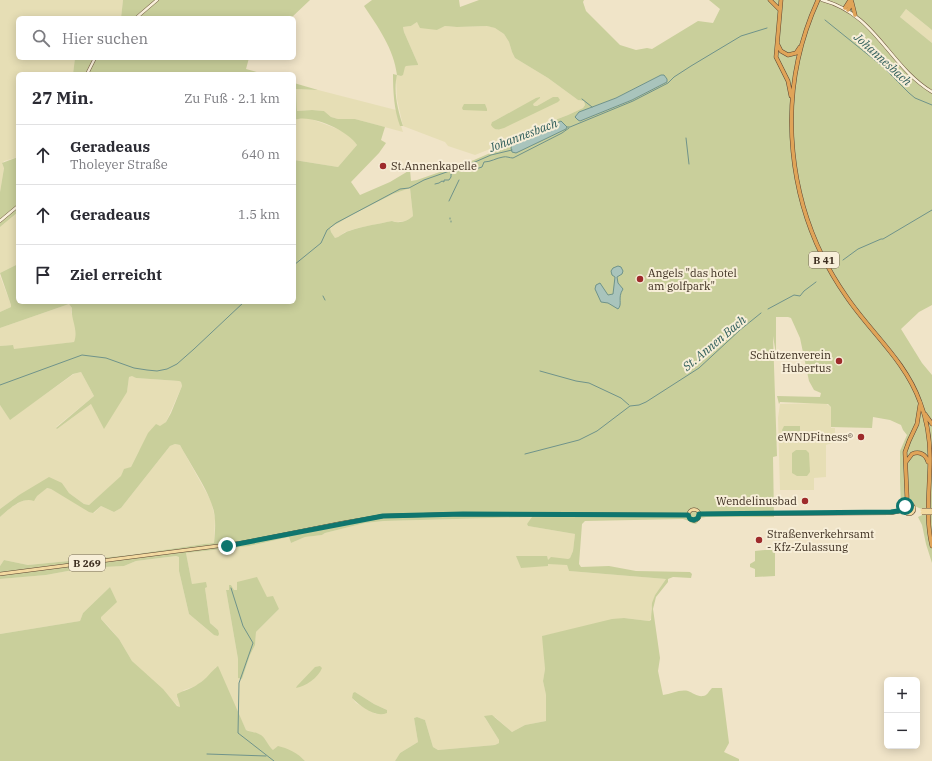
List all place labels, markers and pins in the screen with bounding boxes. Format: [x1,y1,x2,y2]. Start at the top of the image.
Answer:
place label: St.Annenkapelle [391,159,477,173]
marker: St.Annenkapelle [378,161,388,171]
place label: Angels "das hotel am golfpark" [648,266,737,293]
marker: Angels "das hotel am golfpark" [635,274,645,284]
place label: Schützenverein Hubertus [750,348,831,375]
marker: Schützenverein Hubertus [834,356,844,366]
place label: eWNDFitness® [778,430,853,444]
marker: eWNDFitness® [856,432,866,442]
place label: Wendelinusbad [716,494,797,508]
marker: Wendelinusbad [800,496,810,506]
place label: Straßenverkehrsamt - Kfz-Zulassung [767,527,874,554]
marker: Straßenverkehrsamt - Kfz-Zulassung [754,535,764,545]

